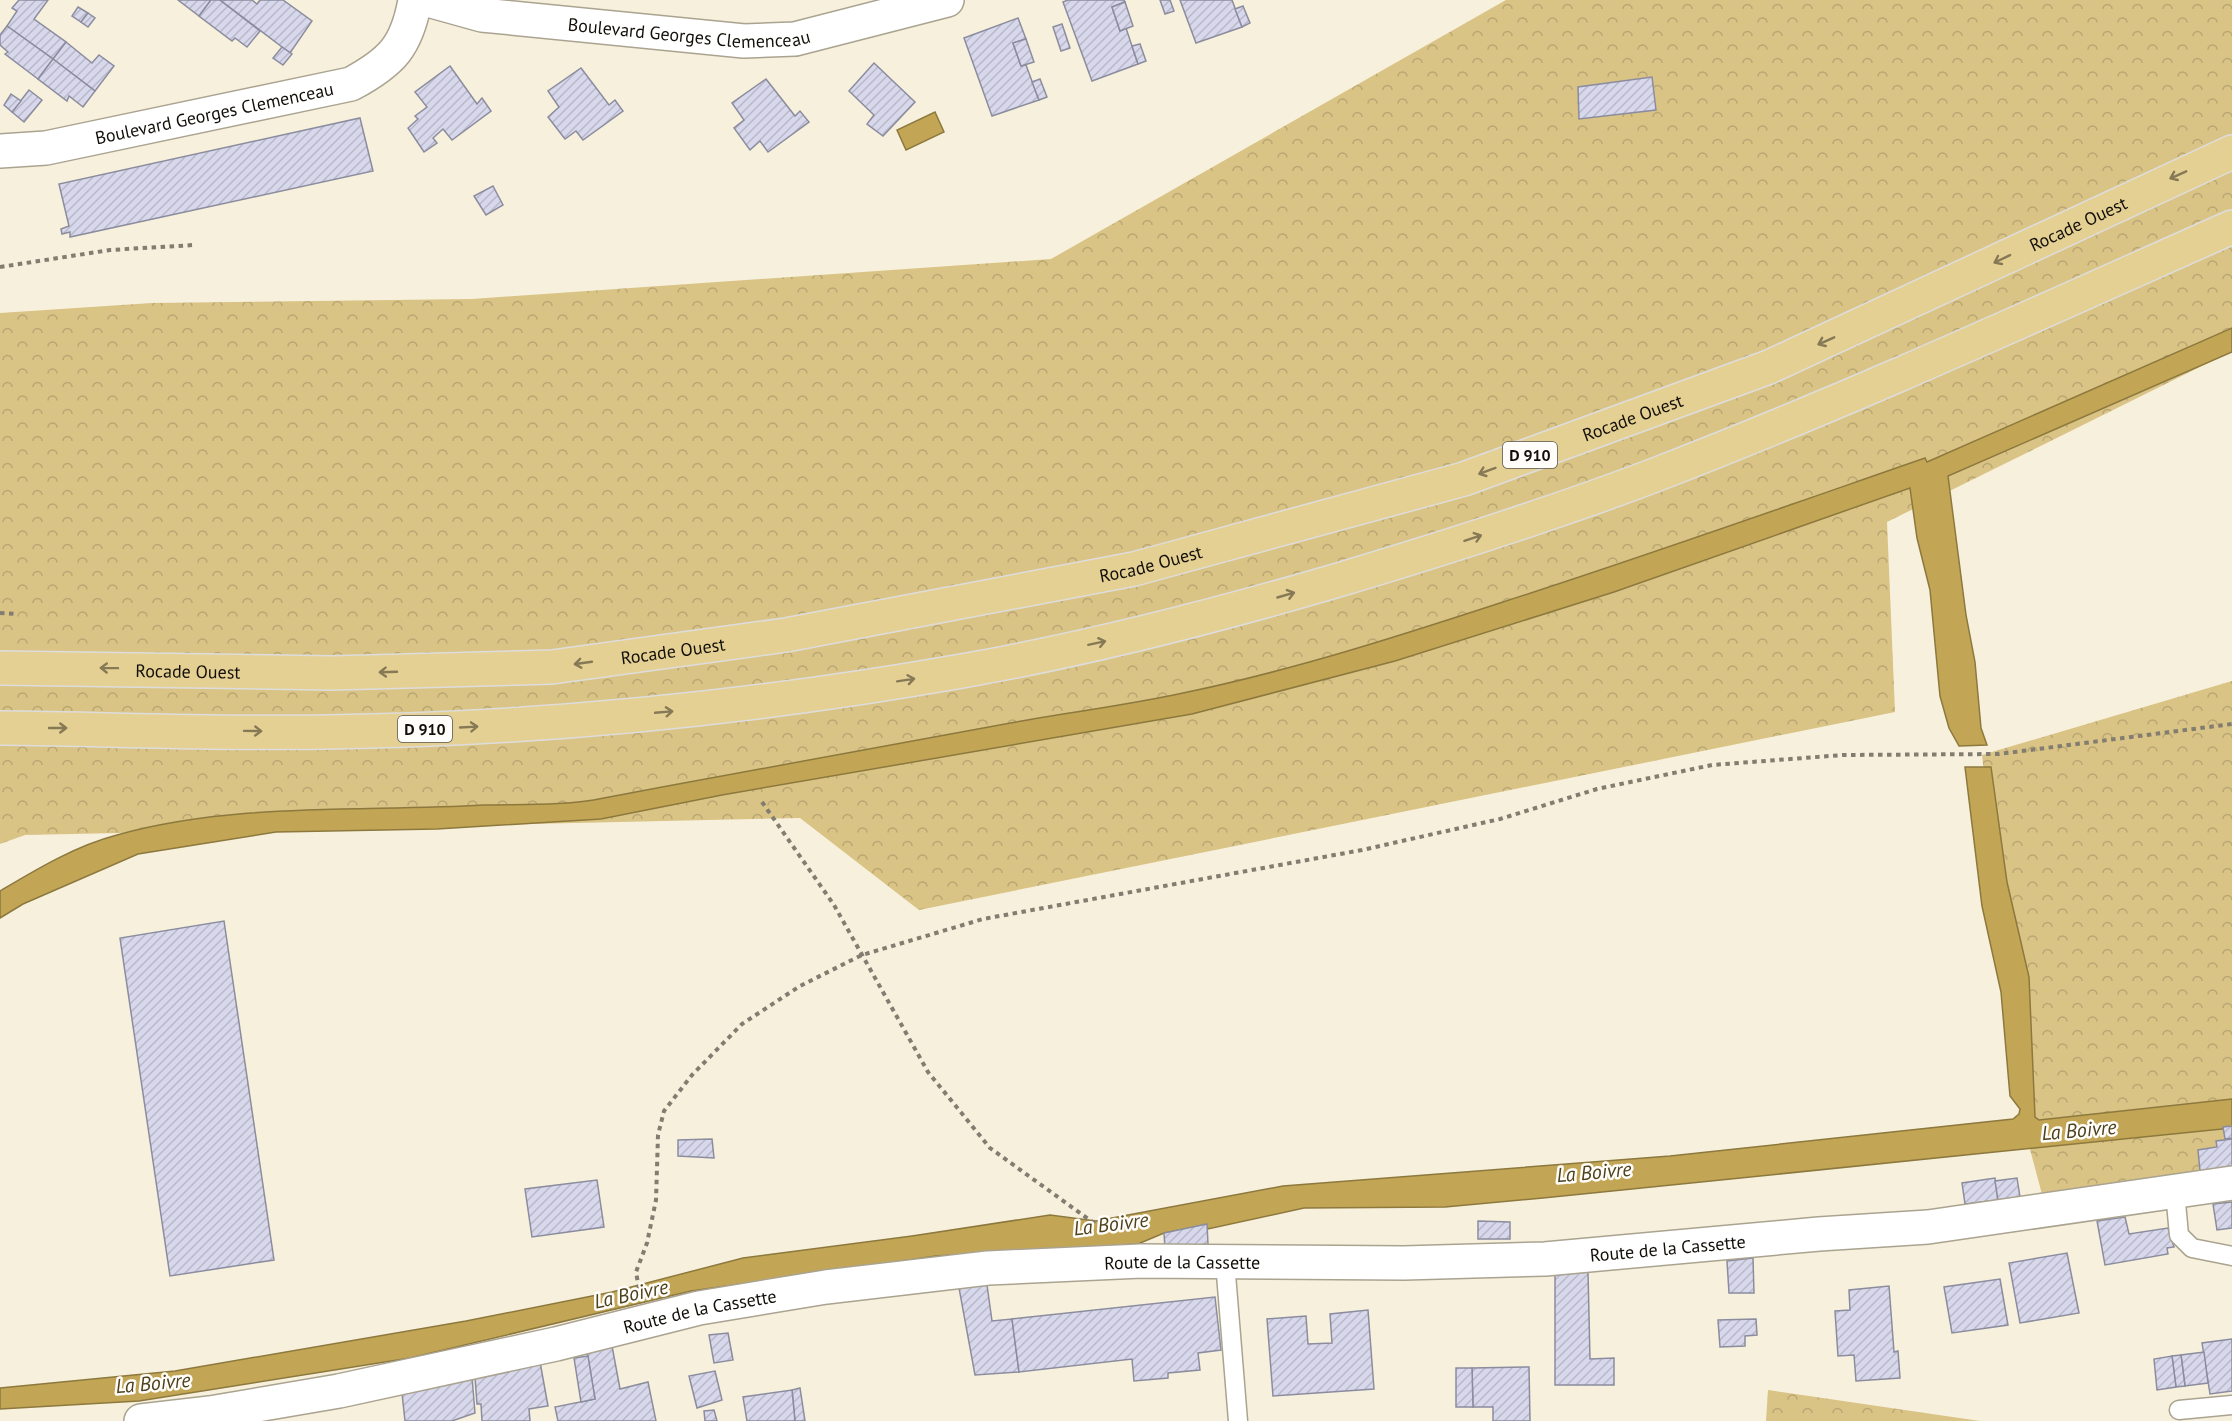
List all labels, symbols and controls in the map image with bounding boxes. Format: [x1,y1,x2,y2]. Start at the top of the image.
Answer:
street label: Boulevard Georges Clemenceau [567,12,813,53]
street label: Boulevard Georges Clemenceau [93,76,336,149]
one-way arrow [2170,170,2188,181]
street label: Rocade Ouest [2025,191,2130,256]
one-way arrow [1994,254,2012,266]
one-way arrow [1817,336,1835,348]
street label: Rocade Ouest [1579,388,1686,446]
road number: D 910 [1503,442,1557,468]
one-way arrow [1478,466,1497,477]
one-way arrow [1463,532,1482,543]
street label: Rocade Ouest [1097,539,1205,587]
one-way arrow [1276,589,1295,600]
street label: Rocade Ouest [619,632,726,669]
one-way arrow [1087,637,1106,648]
one-way arrow [573,657,593,668]
street label: Rocade Ouest [135,659,241,683]
one-way arrow [100,662,120,674]
one-way arrow [379,666,399,677]
one-way arrow [896,675,915,686]
one-way arrow [653,706,673,717]
road number: D 910 [398,716,452,742]
one-way arrow [459,721,479,732]
one-way arrow [48,722,68,734]
one-way arrow [243,725,263,737]
water label: La Boivre [2040,1114,2118,1146]
water label: La Boivre [1555,1156,1633,1188]
water label: La Boivre [1072,1206,1151,1241]
street label: Route de la Cassette [1589,1229,1746,1266]
street label: Route de la Cassette [1104,1249,1260,1274]
water label: La Boivre [591,1273,671,1315]
street label: Route de la Cassette [621,1284,778,1338]
water label: La Boivre [114,1367,192,1399]

